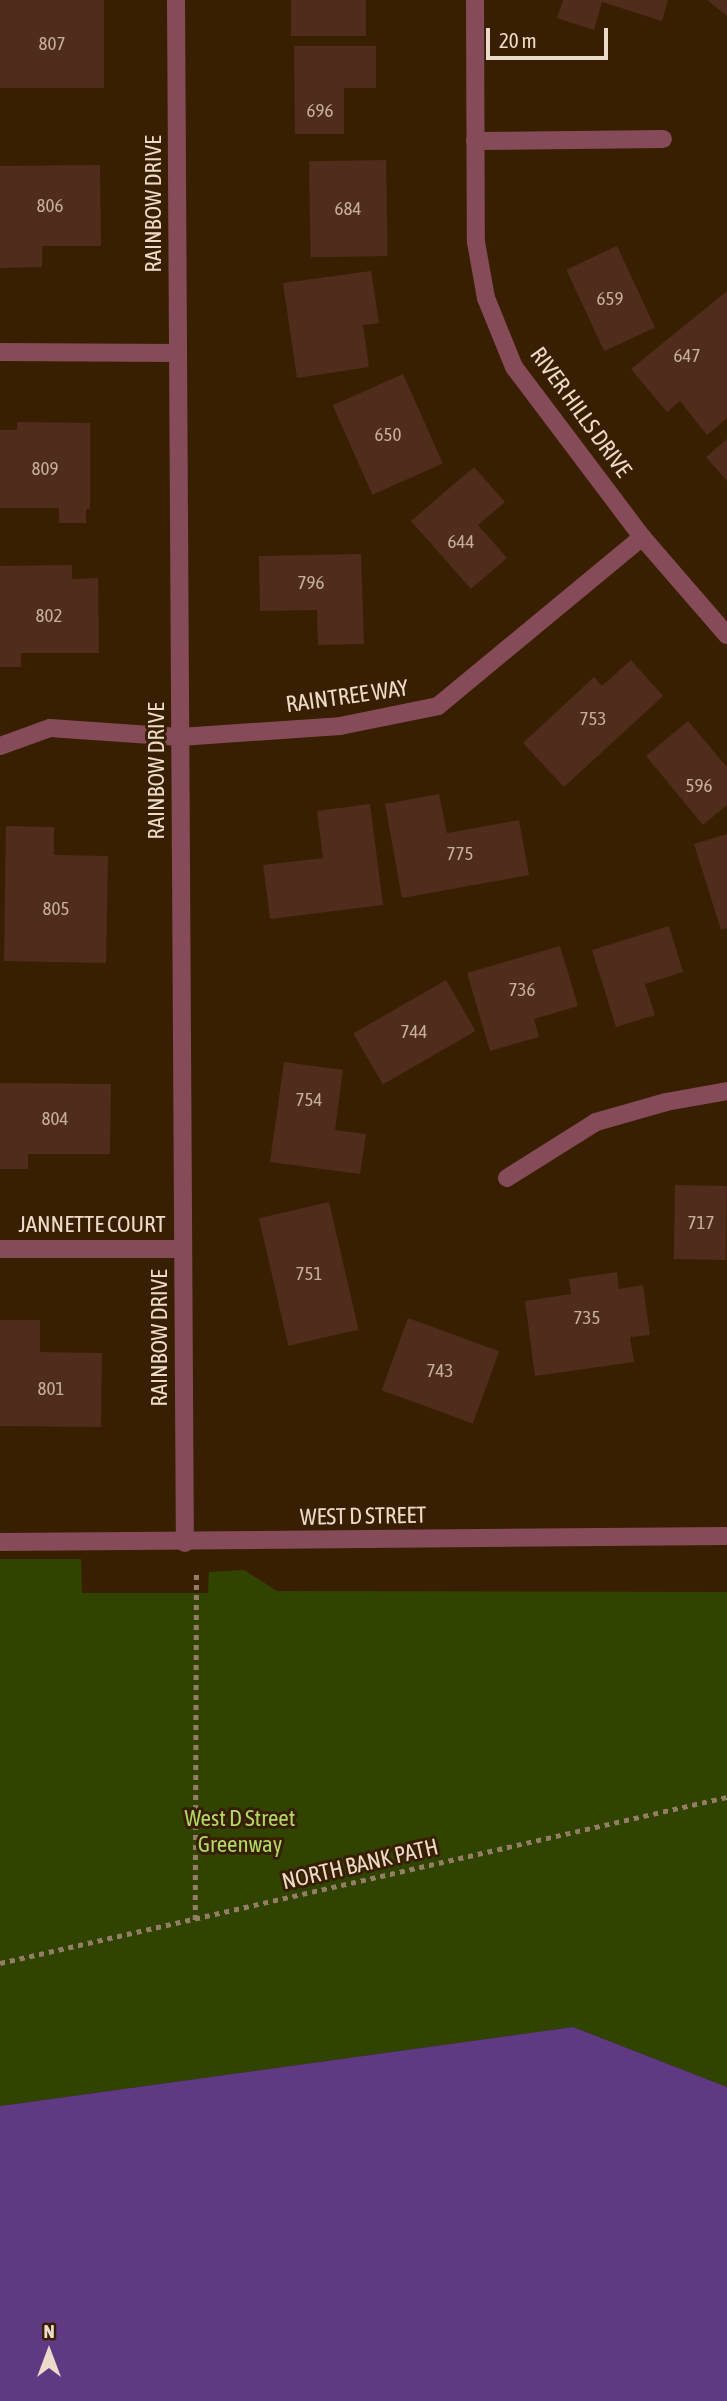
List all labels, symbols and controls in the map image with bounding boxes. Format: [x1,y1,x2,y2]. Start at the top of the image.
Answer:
scale bar [489,14,612,58]
text: 20 m [499,28,537,52]
house number: 807 [39,33,65,55]
house number: 696 [307,100,333,122]
street label: RAINBOW DRIVE [139,135,167,273]
house number: 806 [37,195,63,217]
house number: 684 [335,198,361,220]
house number: 659 [597,288,623,310]
street label: RIVER HILLS DRIVE [525,341,637,483]
house number: 647 [674,345,700,367]
house number: 650 [375,424,401,446]
house number: 809 [32,458,58,480]
house number: 644 [448,531,474,553]
house number: 796 [298,572,324,594]
house number: 802 [36,605,62,627]
street label: RAINTREE WAY [284,674,410,718]
street label: RAINBOW DRIVE [142,702,170,840]
house number: 753 [580,708,606,730]
house number: 596 [686,775,712,797]
house number: 775 [447,843,473,865]
house number: 805 [43,898,69,920]
house number: 736 [509,979,535,1001]
house number: 744 [401,1021,427,1043]
house number: 754 [296,1089,322,1111]
house number: 804 [42,1108,68,1130]
street label: JANNETTE COURT [18,1210,166,1238]
house number: 717 [688,1212,714,1234]
house number: 751 [296,1263,322,1285]
street label: RAINBOW DRIVE [145,1269,173,1407]
house number: 735 [574,1307,600,1329]
house number: 743 [427,1360,453,1382]
house number: 801 [38,1378,64,1400]
street label: WEST D STREET [300,1501,426,1531]
park label: West D Street Greenway [185,1804,295,1858]
street label: NORTH BANK PATH [279,1833,441,1895]
north arrow [14,2317,84,2387]
text: N [43,2320,55,2342]

